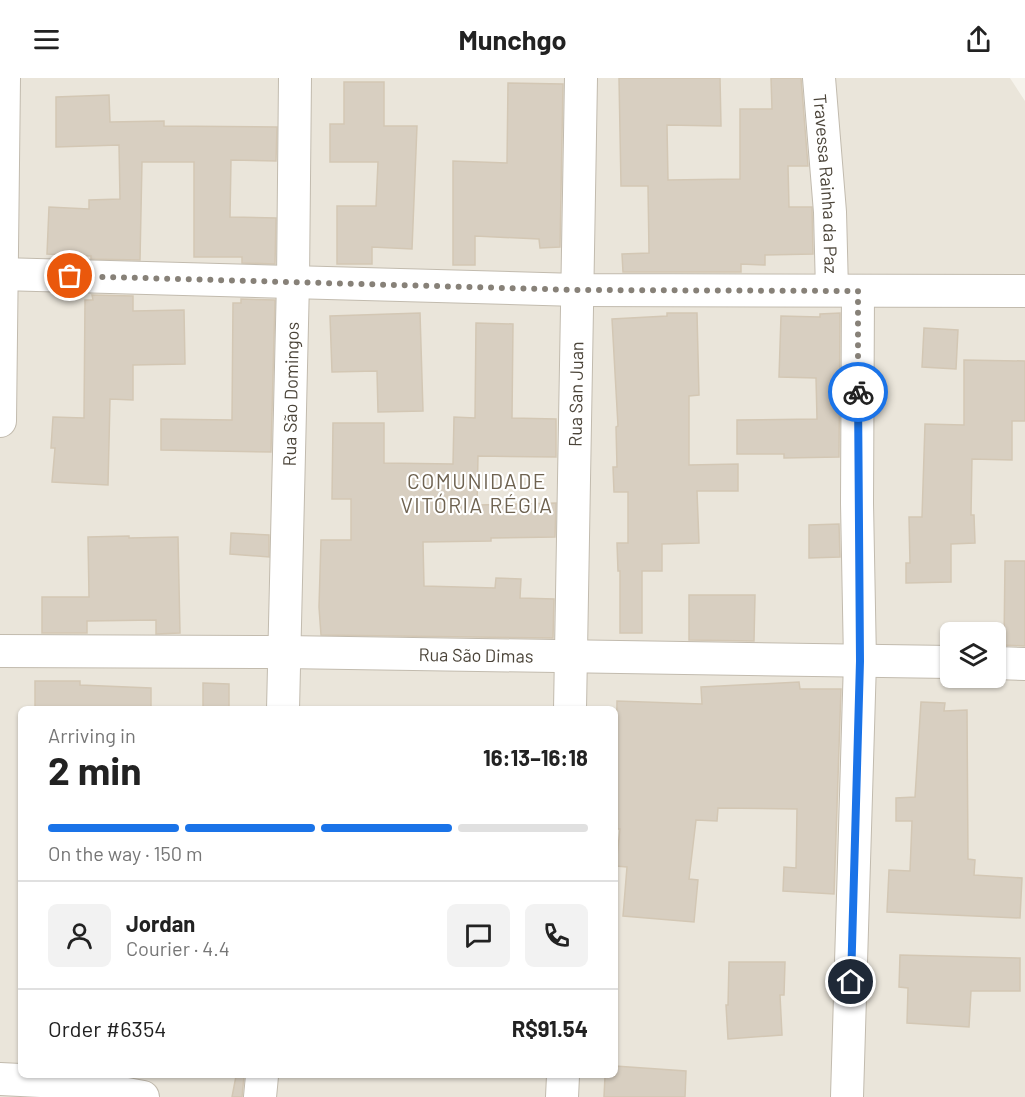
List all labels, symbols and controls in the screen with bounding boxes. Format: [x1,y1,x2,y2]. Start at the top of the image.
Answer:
icon: menu [30,23,63,56]
text: Munchgo [458,23,567,55]
icon: share [962,23,995,56]
street label: Travessa Rainha da Paz [809,93,843,274]
pin [44,250,95,301]
icon: bag [53,259,86,292]
street label: Rua São Domingos [278,321,303,467]
street label: Rua San Juan [564,341,587,447]
courier [828,362,888,422]
icon: bike [842,376,875,409]
district label: COMUNIDADE VITÓRIA RÉGIA [400,468,554,517]
map controls [940,622,1006,688]
button: layers [940,622,1006,688]
street label: Rua São Dimas [418,643,534,667]
text: Arriving in [48,723,136,747]
text: 16:13–16:18 [483,744,588,770]
text: 2 min [48,746,141,793]
text: On the way · 150 m [48,841,203,865]
button: person [48,904,111,967]
button: chat [447,904,510,967]
button: phone [525,904,588,967]
text: Jordan [126,910,195,936]
text: Courier · 4.4 [126,936,230,960]
pin [825,956,876,1007]
icon: home [834,965,867,998]
text: Order #6354 [48,1015,166,1041]
text: R$91.54 [512,1015,588,1041]

